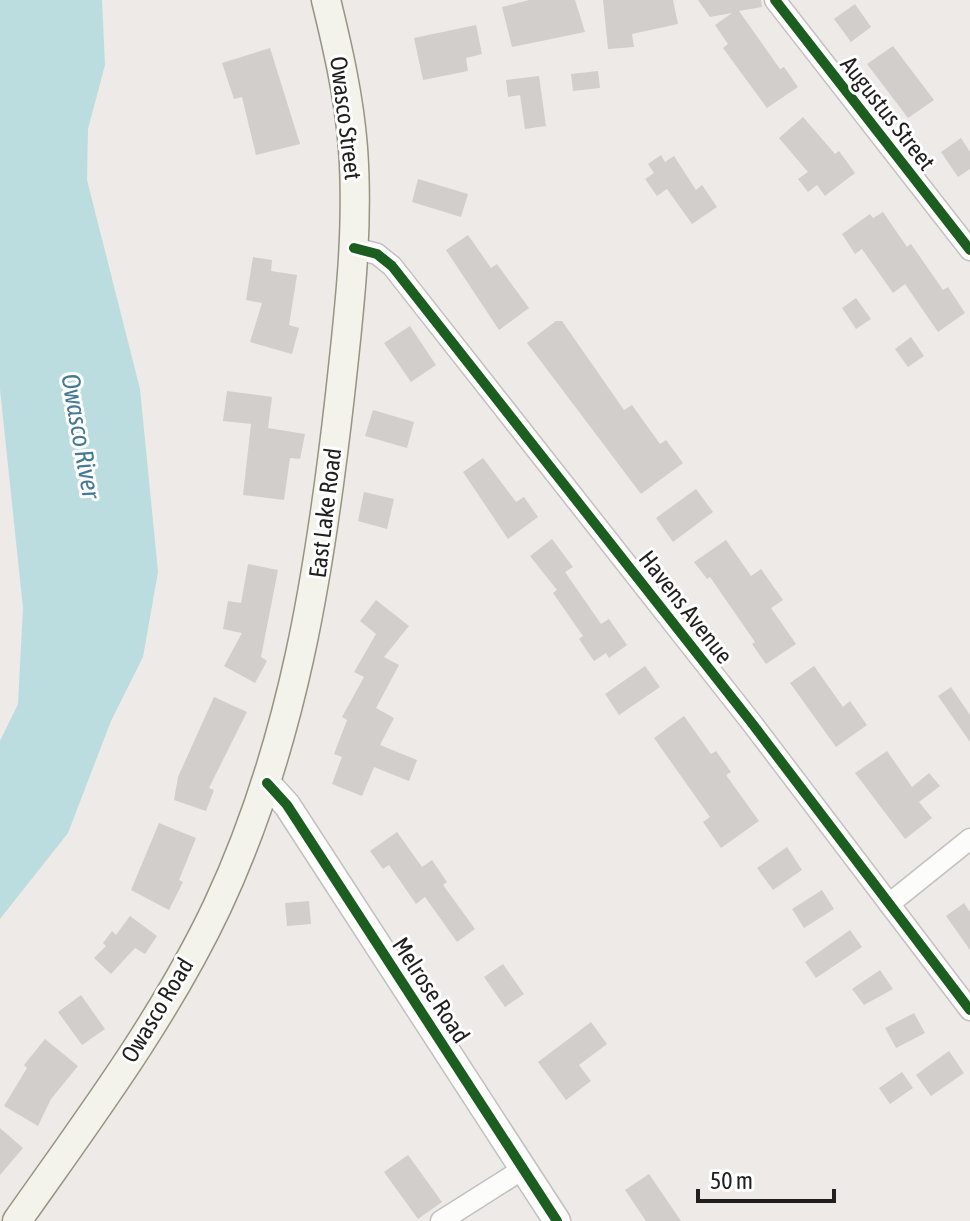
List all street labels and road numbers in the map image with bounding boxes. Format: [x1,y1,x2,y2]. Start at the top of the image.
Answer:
street label: Augustus Street [835,51,941,175]
street label: Owasco Street [325,55,367,181]
street label: East Lake Road [304,447,346,579]
street label: Havens Avenue [634,545,738,669]
street label: Melrose Road [387,932,475,1048]
street label: Owasco Road [115,953,199,1067]

